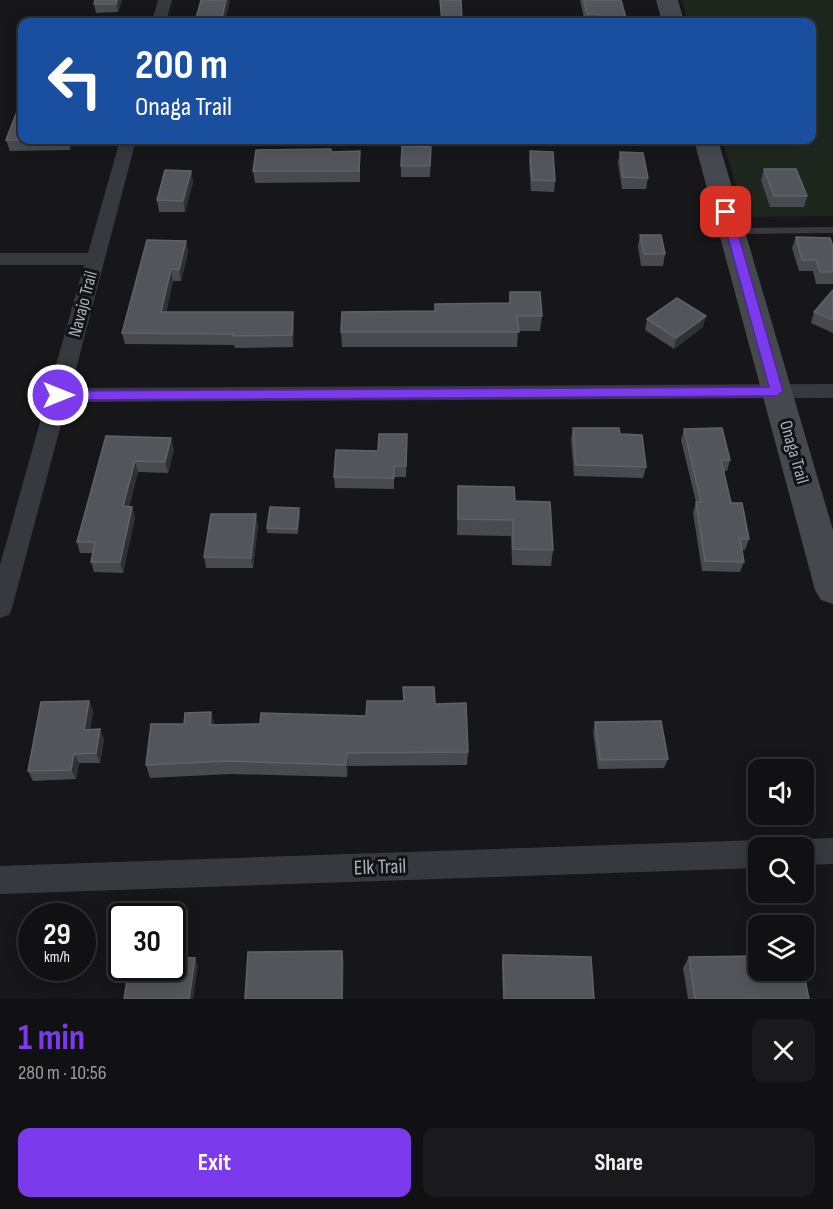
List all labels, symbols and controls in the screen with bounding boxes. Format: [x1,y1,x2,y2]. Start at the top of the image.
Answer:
text: 200 m [135,40,228,91]
icon: left [36,42,114,120]
text: Onaga Trail [135,91,232,123]
pin [700,186,751,237]
icon: arrive [709,195,742,228]
street label: Navajo Trail [64,269,102,339]
position arrow [26,363,90,427]
street label: Onaga Trail [775,418,813,486]
map controls [748,759,814,981]
button: sound [748,759,814,825]
button: search [748,837,814,903]
street label: Elk Trail [353,854,407,880]
speed limit sign: 30 [108,903,186,981]
button: layers [748,915,814,981]
text: 29 [43,917,71,953]
text: km/h [44,948,70,967]
text: 1 min [18,1017,85,1060]
button: close [752,1019,815,1082]
text: 280 m · 10:56 [18,1061,107,1085]
button: Exit [18,1128,411,1197]
button: Share [423,1128,815,1197]

